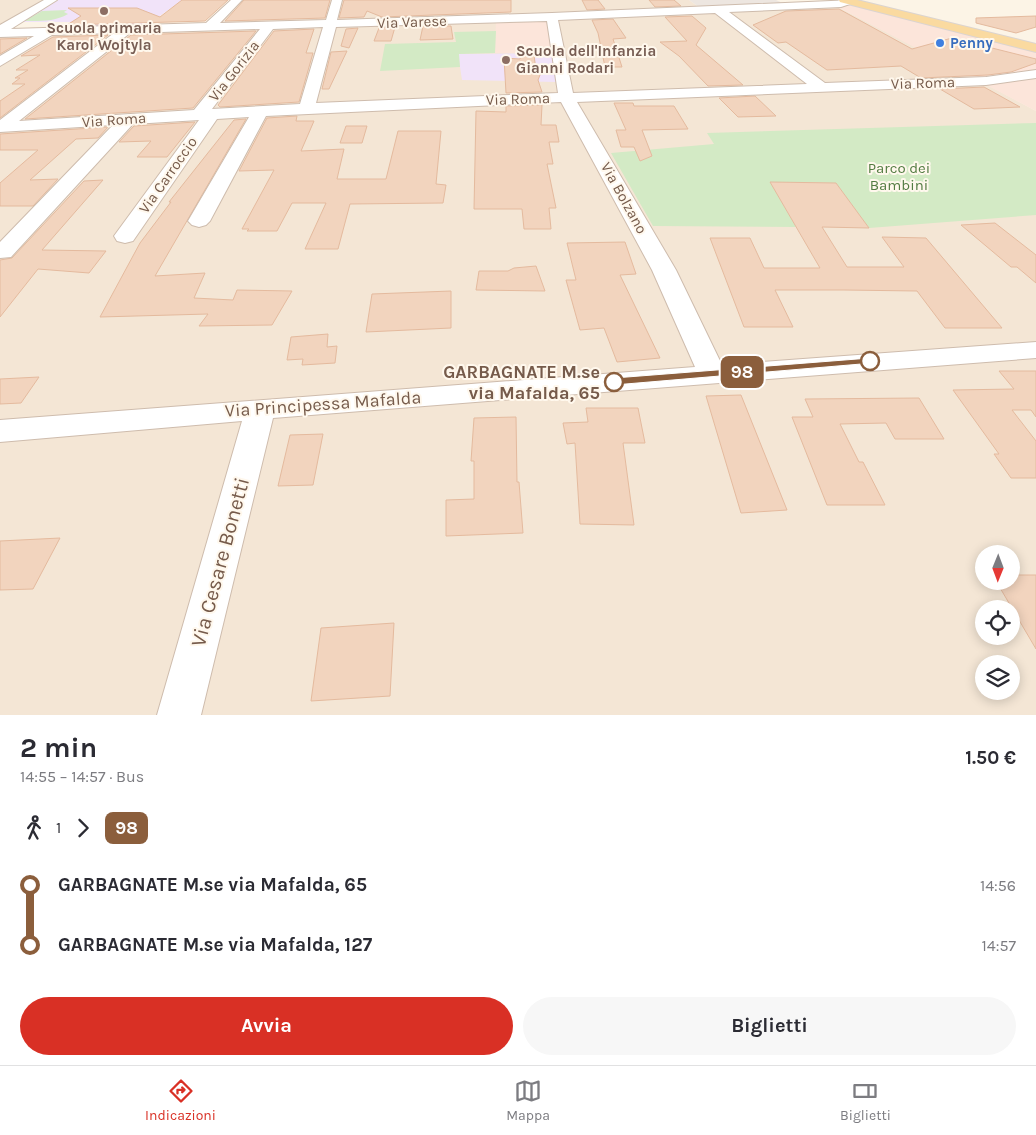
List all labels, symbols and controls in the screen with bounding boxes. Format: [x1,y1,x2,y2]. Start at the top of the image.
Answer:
marker: Scuola primaria Karol Wojtyla [98,5,110,17]
street label: Via Varese [377,12,447,32]
place label: Scuola primaria Karol Wojtyla [46,19,162,54]
place label: Penny [950,34,993,52]
street label: Via Gorizia [205,37,263,105]
marker: Penny [934,37,946,49]
place label: Scuola dell'Infanzia Gianni Rodari [516,42,656,77]
marker: Scuola dell'Infanzia Gianni Rodari [500,54,512,66]
street label: Via Roma [891,73,955,93]
street label: Via Roma [486,89,550,109]
street label: Via Roma [81,109,147,131]
street label: Via Carroccio [135,133,201,217]
street label: Via Bolzano [597,159,651,237]
park label: Parco dei Bambini [868,159,930,194]
unlabelled marker [860,351,880,371]
line badge: 98 [720,356,764,388]
place label: GARBAGNATE M.se via Mafalda, 65 [443,361,600,404]
text: 98 [731,361,753,383]
marker: GARBAGNATE M.se via Mafalda, 65 [604,372,624,392]
street label: Via Principessa Mafalda [224,386,422,422]
street label: Via Cesare Bonetti [186,475,254,649]
north arrow [975,545,1020,590]
map controls [975,545,1020,700]
button: locate [975,600,1020,645]
button: layers [975,655,1020,700]
text: 2 min [20,731,97,764]
text: 1.50 € [965,747,1016,769]
text: 14:55 – 14:57 · Bus [20,767,144,786]
icon: walk [20,814,48,842]
icon: forward [69,814,97,842]
text: 98 [115,817,138,839]
text: 1 [56,818,61,837]
text: GARBAGNATE M.se via Mafalda, 65 [58,874,367,896]
text: 14:56 [980,876,1016,895]
text: GARBAGNATE M.se via Mafalda, 127 [58,934,372,956]
text: 14:57 [982,936,1016,955]
button: Avvia [20,997,513,1055]
button: Biglietti [523,997,1016,1055]
tab: Indicazioni [145,1077,216,1124]
tab: Mappa [506,1077,550,1124]
tab: Biglietti [840,1077,891,1124]

